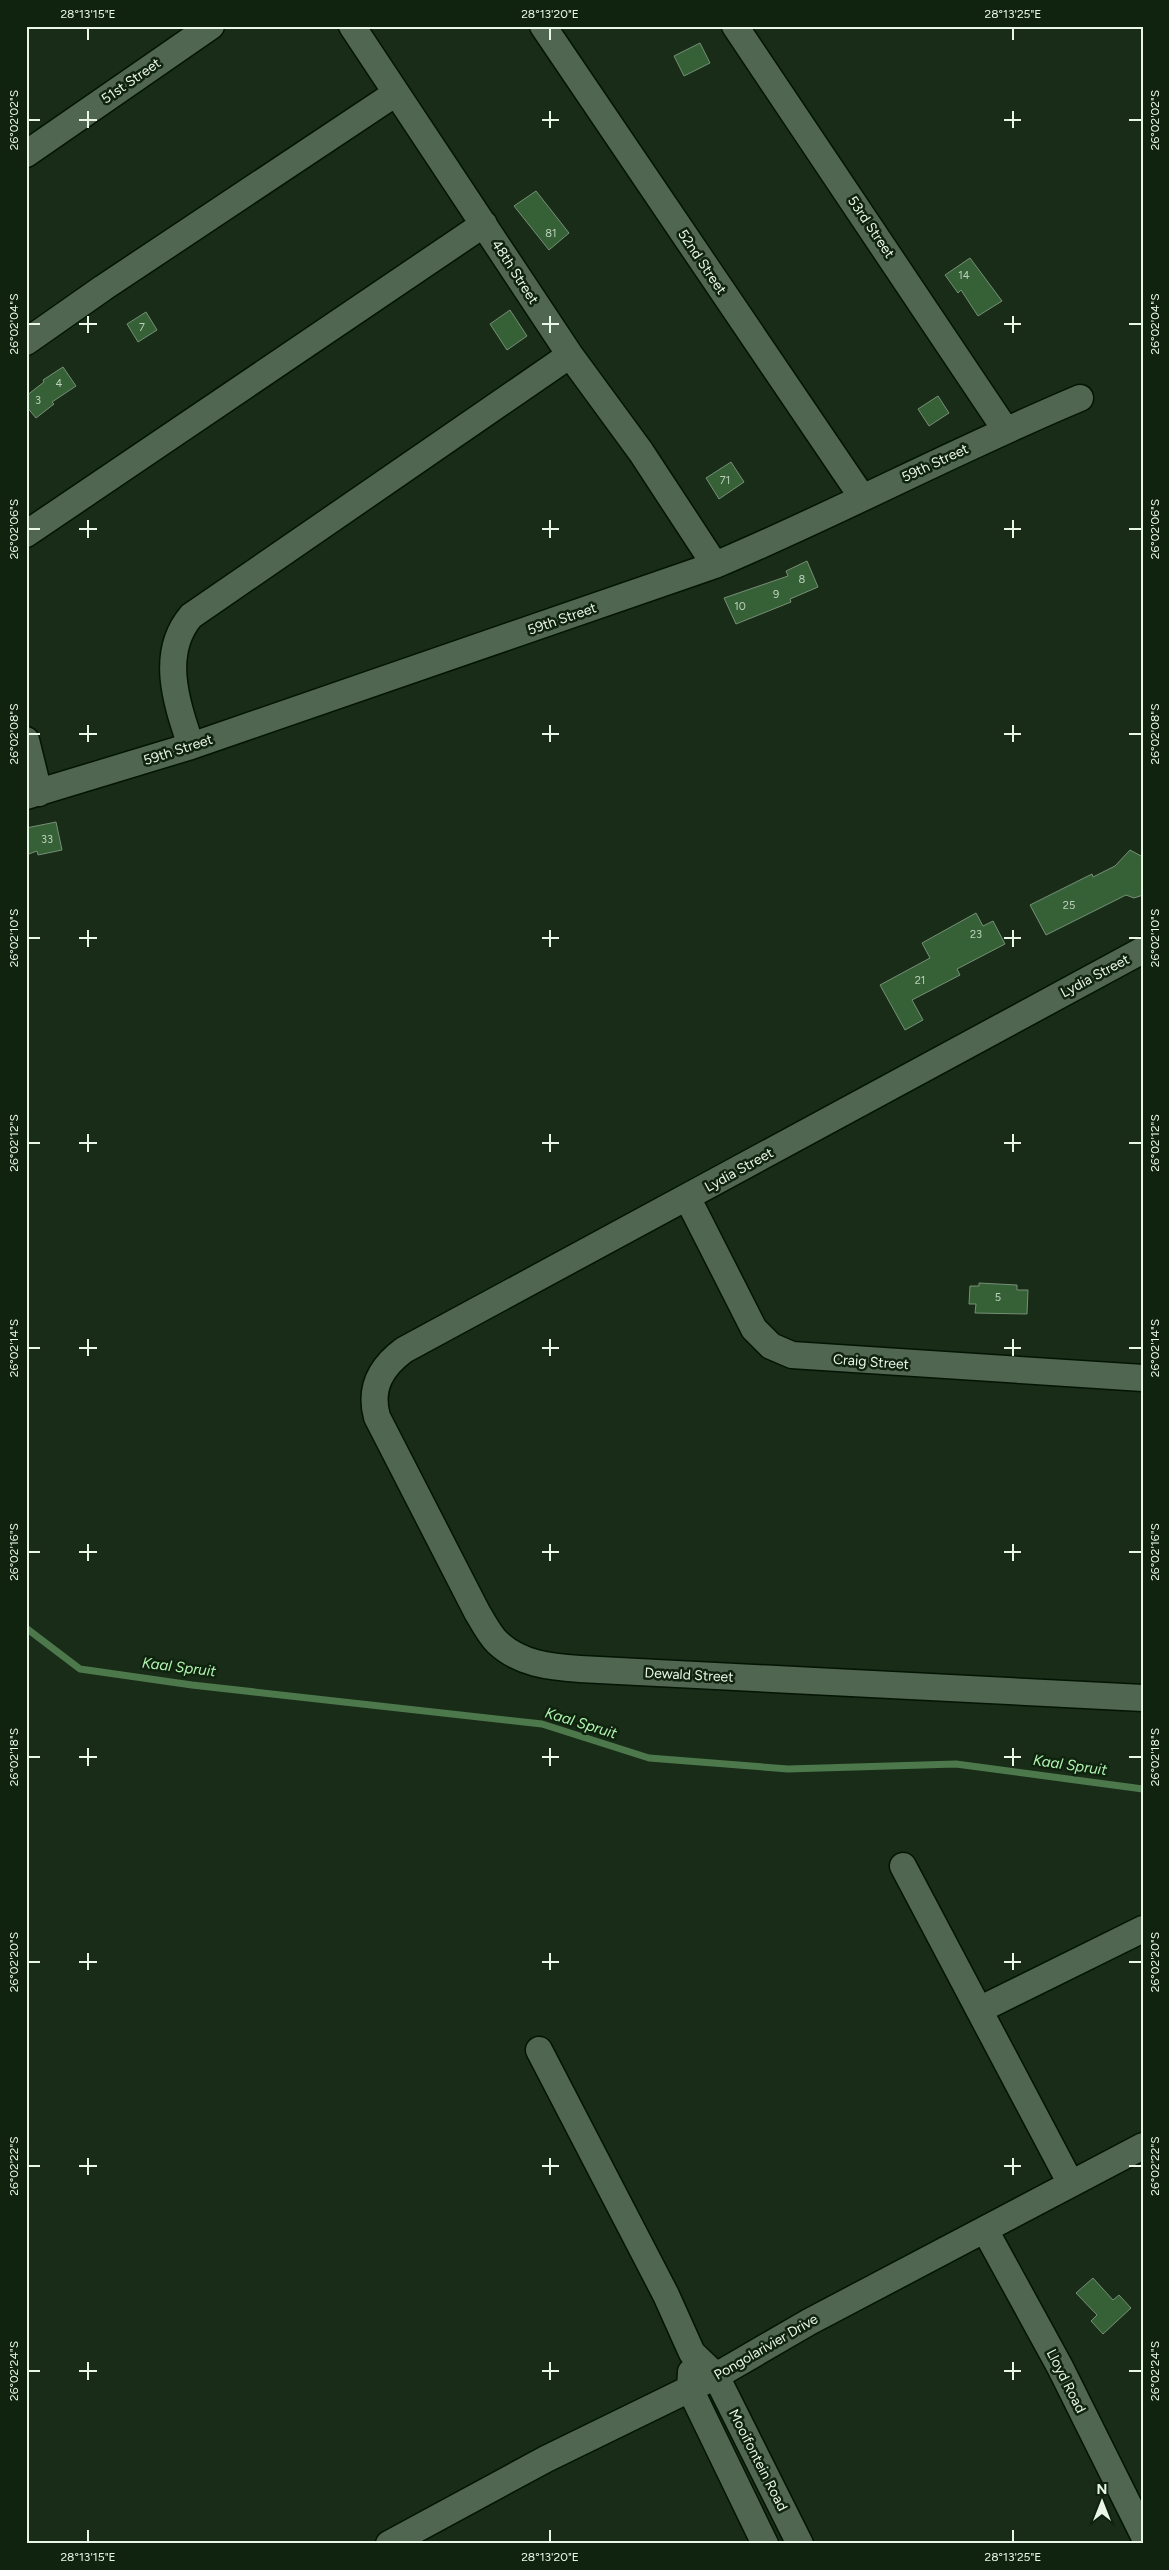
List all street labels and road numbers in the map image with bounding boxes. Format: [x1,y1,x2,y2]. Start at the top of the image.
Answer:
street label: 51st Street [98,54,164,108]
street label: 53rd Street [844,193,898,261]
street label: 52nd Street [674,226,730,298]
street label: 48th Street [488,237,542,307]
street label: 59th Street [899,440,971,486]
street label: 59th Street [525,599,599,639]
street label: 59th Street [141,731,215,769]
street label: Lydia Street [1058,951,1132,1001]
street label: Lydia Street [702,1144,776,1196]
street label: Craig Street [832,1351,910,1373]
street label: Dewald Street [644,1664,734,1686]
street label: Pongolarivier Drive [711,2310,821,2384]
street label: Lloyd Road [1043,2346,1089,2416]
street label: Mooifontein Road [725,2406,791,2514]

